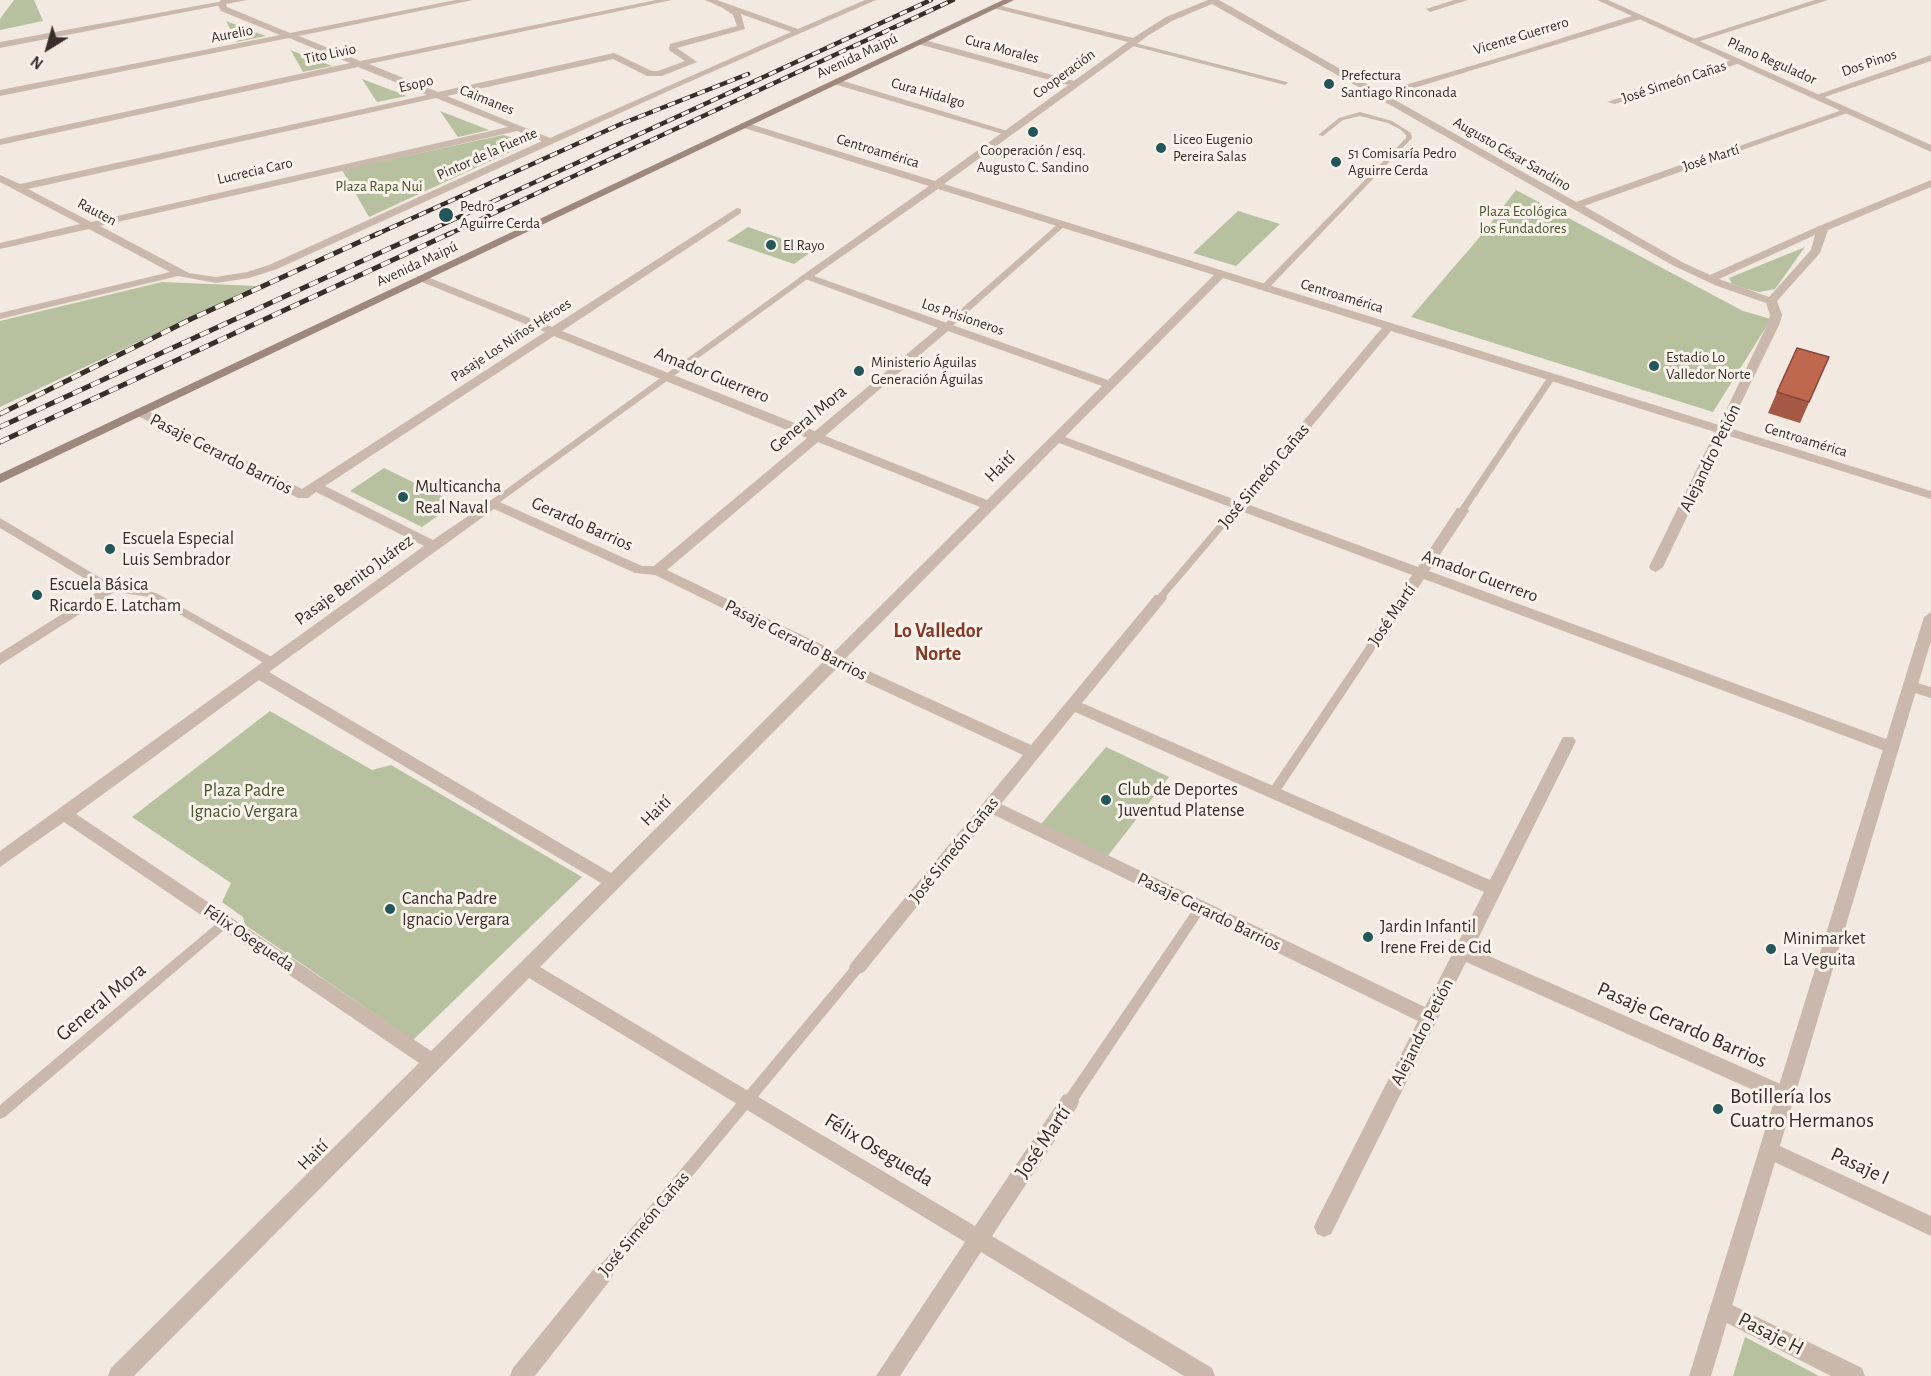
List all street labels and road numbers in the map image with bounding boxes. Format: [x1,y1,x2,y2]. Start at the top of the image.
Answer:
street label: Vicente Guerrero [1471,13,1571,59]
street label: Aurelio [210,21,254,47]
street label: Avenida Maipú [814,29,900,83]
street label: Cura Morales [963,31,1041,67]
street label: Plano Regulador [1725,33,1819,89]
street label: Tito Livio [302,40,358,68]
street label: Cooperación [1029,45,1099,103]
street label: Dos Pinos [1839,45,1899,81]
street label: José Simeón Cañas [1620,57,1728,107]
street label: Esopo [397,71,435,97]
street label: Cura Hidalgo [889,74,967,112]
street label: Caimanes [457,81,517,119]
street label: Augusto César Sandino [1450,113,1574,195]
street label: Pintor de la Fuente [434,124,540,184]
street label: Centroamérica [834,130,922,172]
street label: José Martí [1680,140,1742,176]
street label: Lucrecia Caro [216,154,294,188]
street label: Rauten [74,194,120,230]
street label: Avenida Maipú [374,237,460,291]
street label: Centroamérica [1298,275,1386,317]
street label: Pasaje Los Niños Héroes [447,294,575,386]
street label: Los Prisioneros [919,294,1007,340]
street label: Amador Guerrero [651,342,773,408]
street label: General Mora [765,380,851,458]
street label: Alejandro Petión [1675,401,1745,515]
street label: Pasaje Gerardo Barrios [146,409,296,499]
street label: José Simeón Cañas [1214,419,1314,533]
street label: Centroamérica [1762,419,1850,461]
street label: Haití [980,447,1020,487]
street label: Gerardo Barrios [528,492,636,556]
street label: Pasaje Benito Juárez [291,530,417,630]
street label: Amador Guerrero [1419,545,1541,607]
street label: José Martí [1363,580,1421,650]
street label: Pasaje Gerardo Barrios [721,595,871,685]
street label: Haití [636,791,676,831]
street label: José Simeón Cañas [905,793,1003,907]
street label: Pasaje Gerardo Barrios [1134,868,1284,956]
street label: Félix Osegueda [199,900,299,976]
street label: General Mora [51,957,151,1047]
street label: Alejandro Petión [1386,975,1458,1089]
street label: Pasaje Gerardo Barrios [1593,976,1771,1074]
street label: José Martí [1010,1101,1076,1183]
street label: Félix Osegueda [820,1108,938,1192]
street label: Haití [293,1135,333,1175]
street label: Pasaje I [1827,1142,1893,1190]
street label: José Simeón Cañas [594,1167,694,1281]
street label: Pasaje H [1734,1307,1808,1361]

